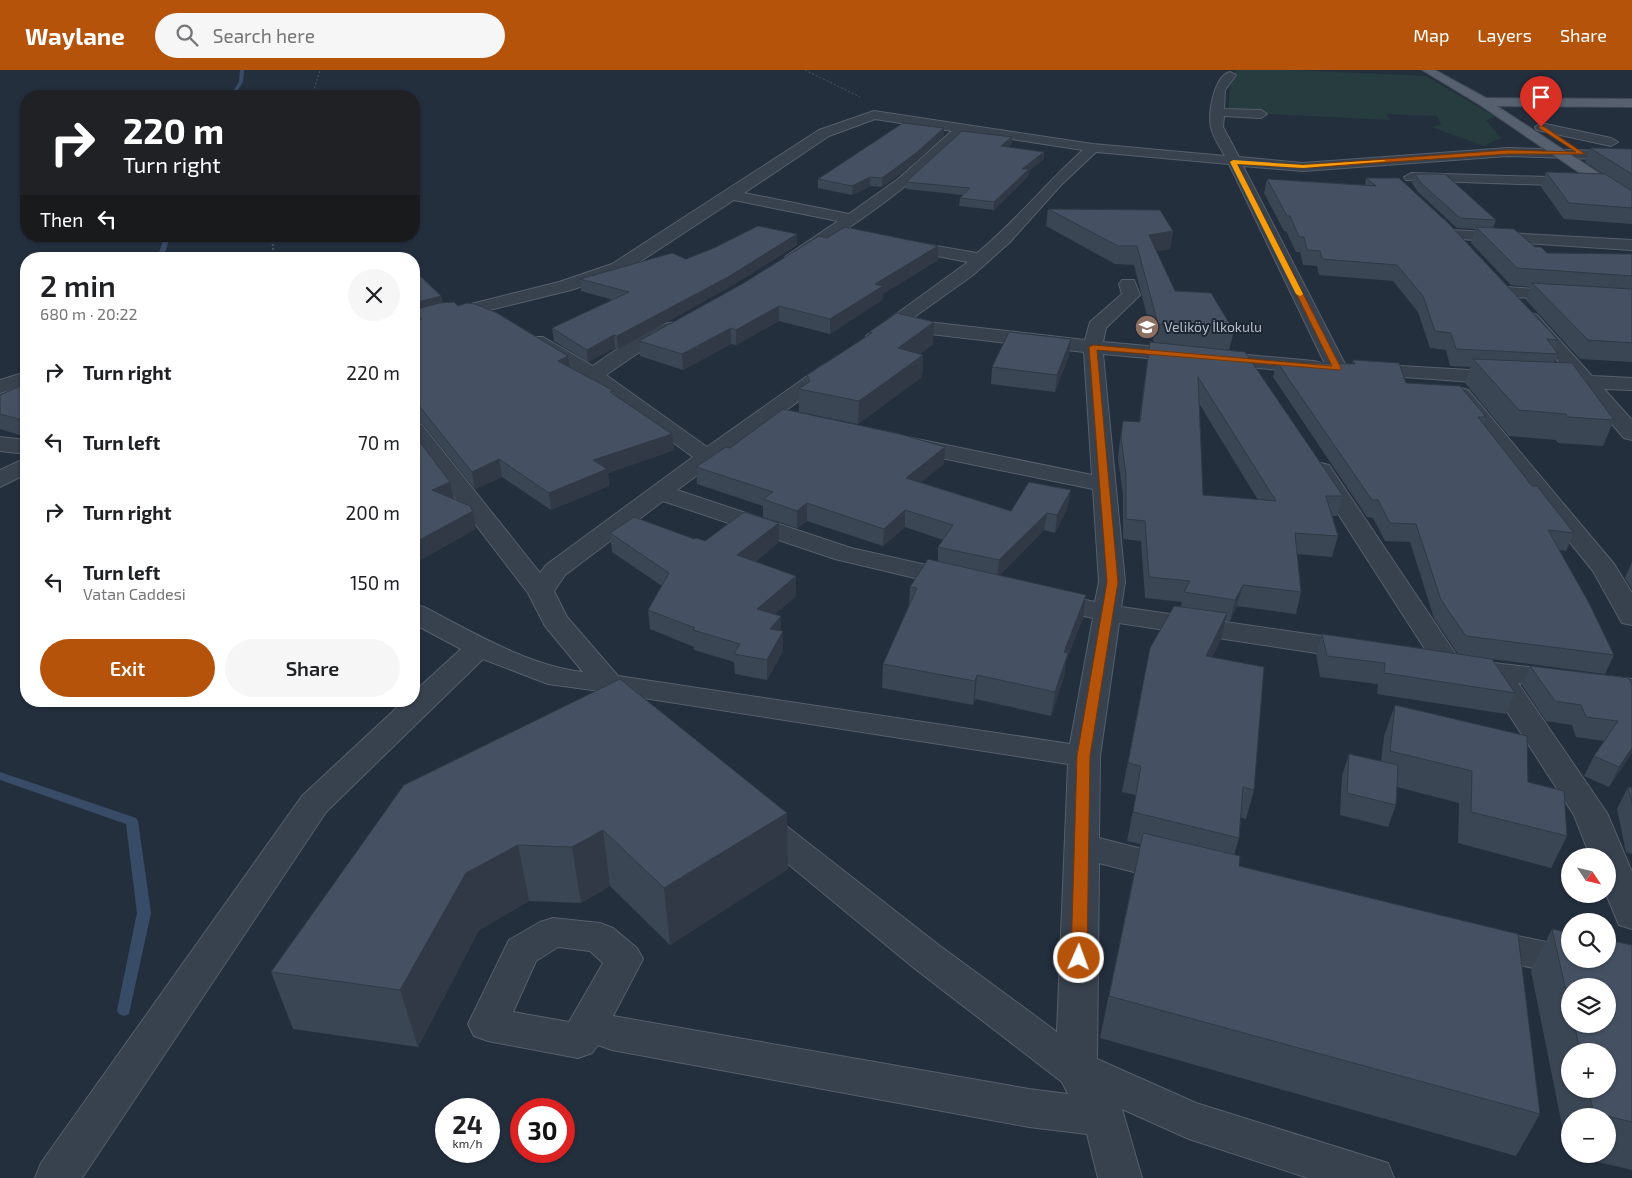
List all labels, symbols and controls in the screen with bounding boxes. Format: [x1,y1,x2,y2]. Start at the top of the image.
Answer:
search box [155,13,505,58]
text: Waylane [25,21,125,50]
icon: search [173,21,201,49]
text: Search here [213,24,315,47]
text: Map [1413,24,1449,46]
text: Layers [1477,24,1532,46]
text: Share [1560,24,1607,46]
pin [1520,76,1562,127]
icon: arrive [1527,83,1555,111]
text: 220 m [123,109,224,151]
icon: right [40,110,105,175]
text: Turn right [123,151,221,177]
icon: left [93,205,121,233]
text: Then [40,208,83,231]
text: 2 min [40,267,116,303]
button: close [348,269,400,321]
text: 680 m · 20:22 [40,304,137,323]
school or university icon: Veliköy İlkokulu [1134,314,1160,340]
place label: Veliköy İlkokulu [1164,318,1262,335]
icon: right [40,358,68,386]
text: Turn right [83,361,171,384]
text: 220 m [346,361,400,384]
icon: left [40,428,68,456]
text: Turn left [83,431,160,454]
text: 70 m [358,431,400,454]
icon: right [40,498,68,526]
text: Turn right [83,501,171,524]
text: 200 m [346,501,400,524]
text: Turn left [83,561,160,584]
icon: left [40,568,68,596]
text: 150 m [350,571,400,594]
text: Vatan Caddesi [83,584,186,603]
button: Exit [40,639,215,697]
button: Share [225,639,400,697]
north arrow [1561,848,1616,902]
map controls [1561,848,1616,1163]
button: search [1561,913,1616,968]
position arrow [1052,931,1104,983]
button: layers [1561,978,1616,1033]
button: + [1561,1043,1616,1098]
speed limit sign: 30 [510,1098,575,1163]
button: − [1561,1108,1616,1163]
text: 24 [452,1109,483,1139]
text: km/h [453,1136,482,1150]

